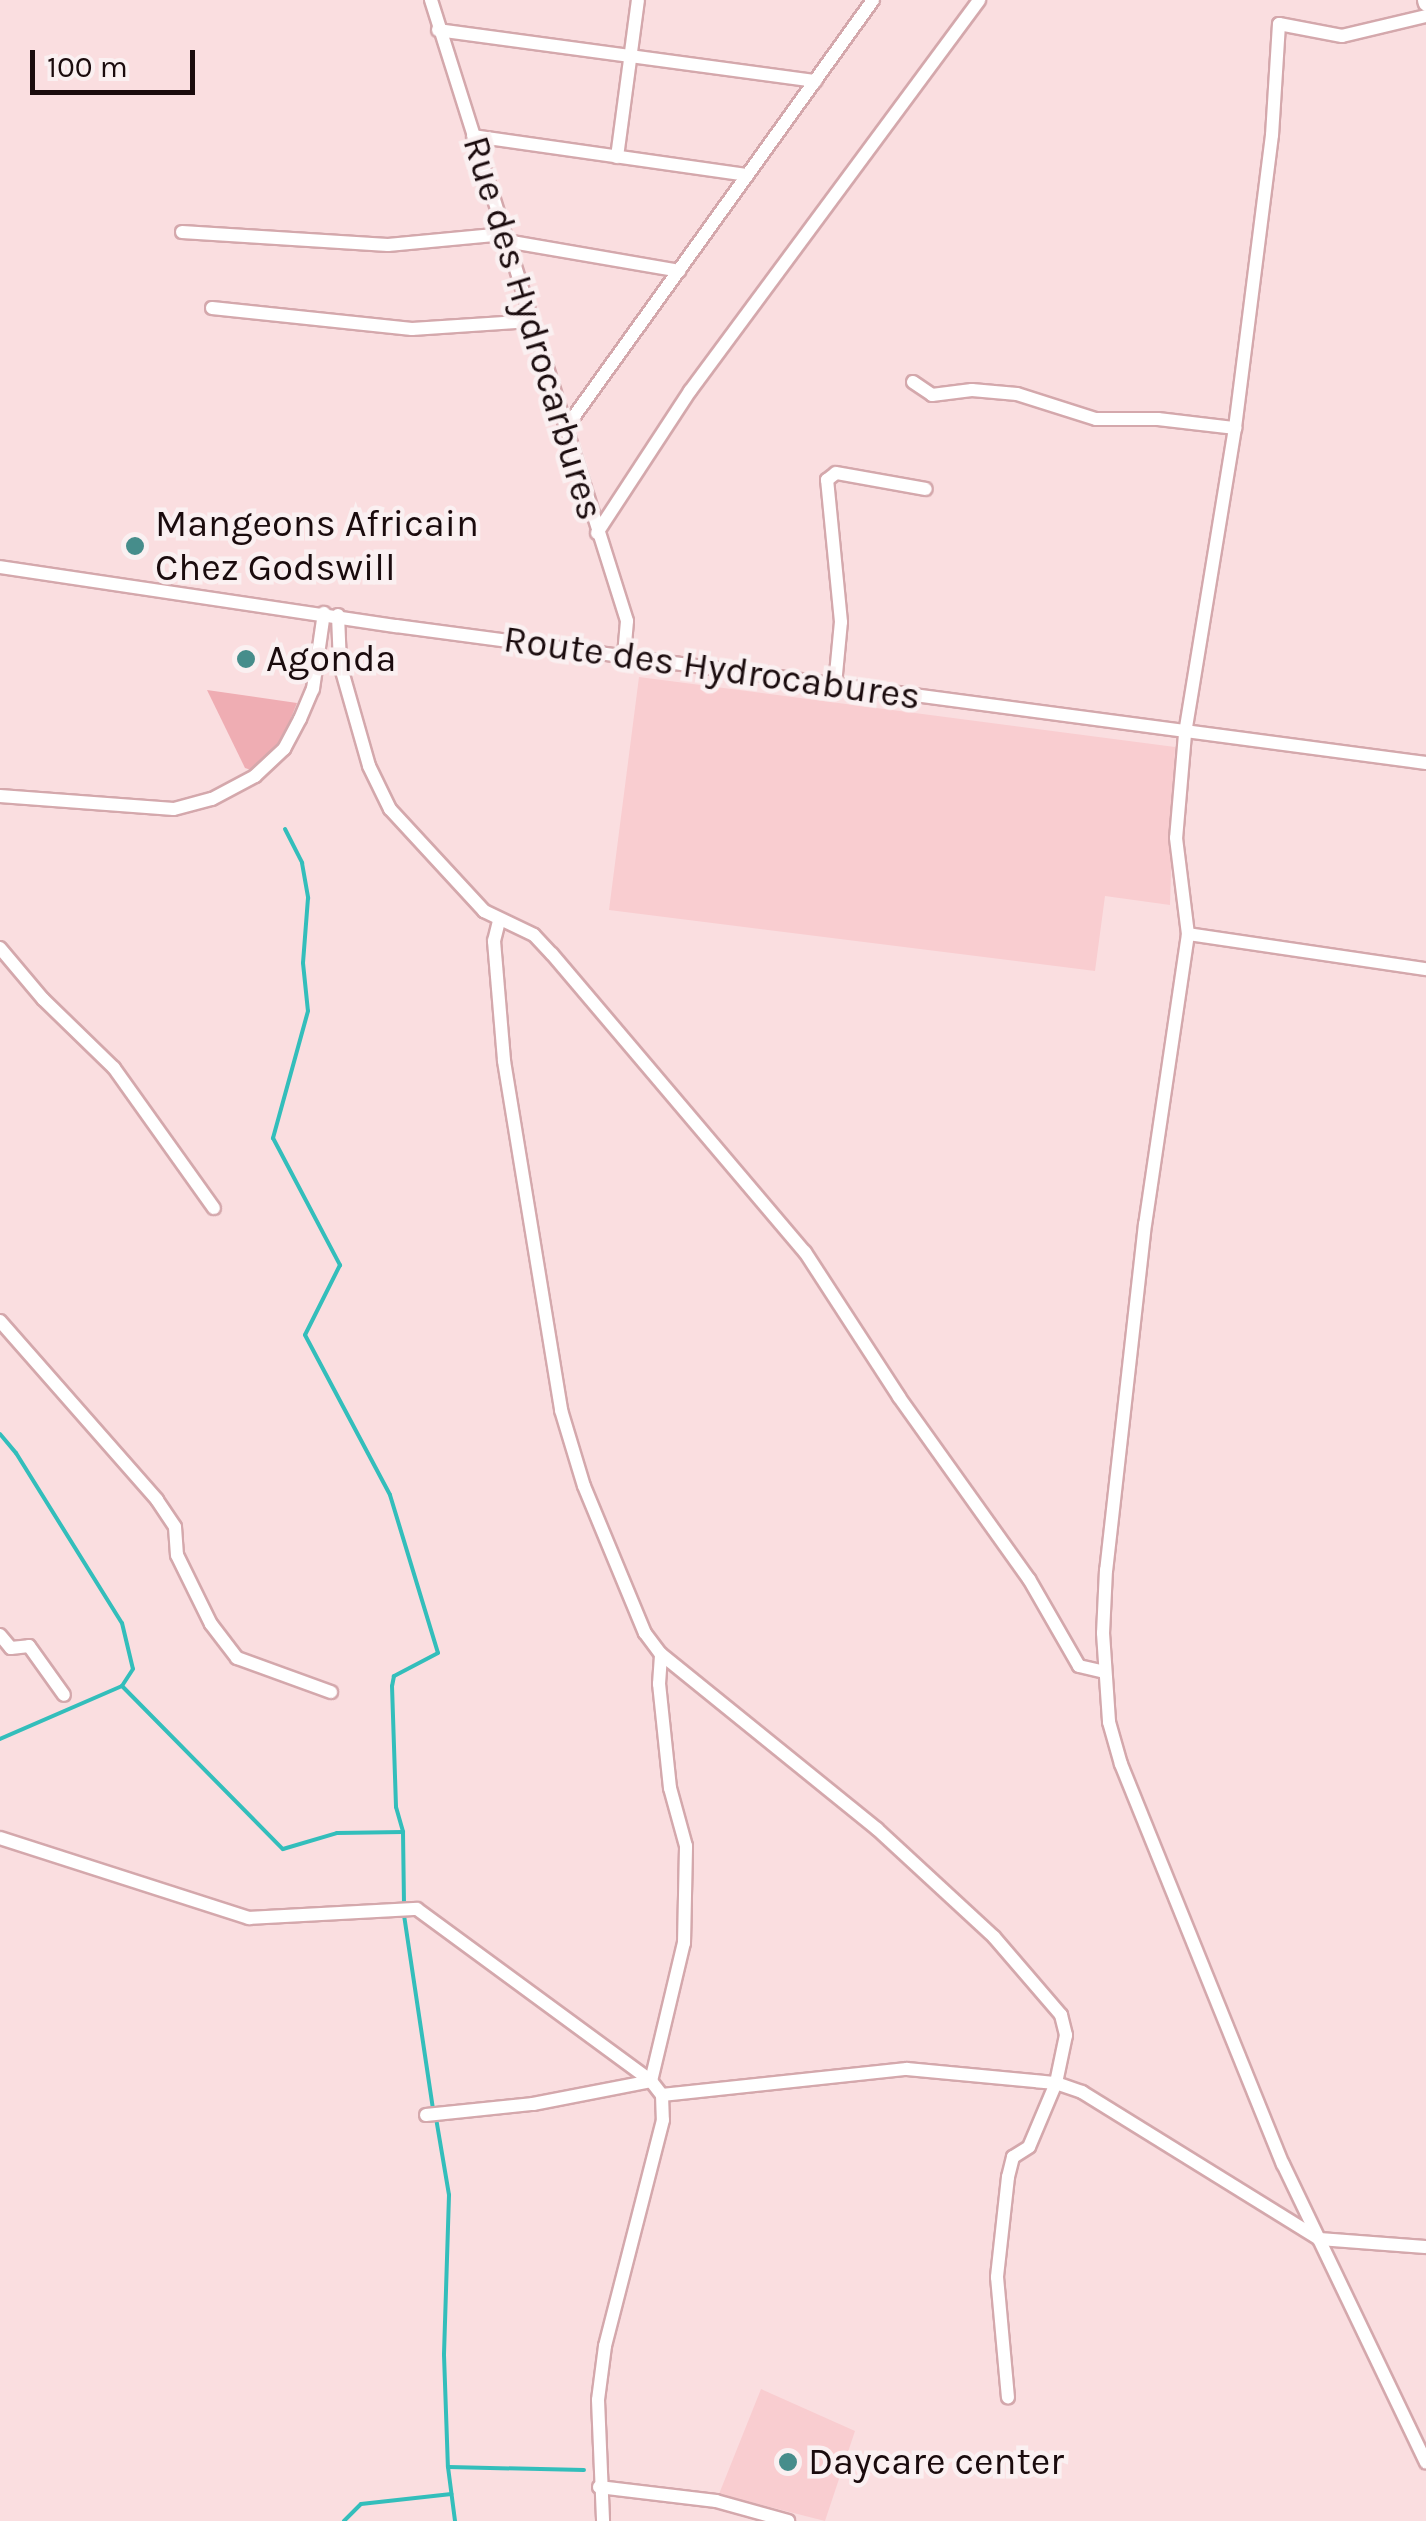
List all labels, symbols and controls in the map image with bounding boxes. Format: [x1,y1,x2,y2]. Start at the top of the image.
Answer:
scale bar [35,30,200,92]
text: 100 m [47,49,128,85]
street label: Rue des Hydrocarbures [453,131,613,525]
place label: Mangeons Africain Chez Godswill [155,501,479,590]
marker: Mangeons Africain Chez Godswill [124,535,146,557]
street label: Route des Hydrocabures [501,616,923,720]
place label: Agonda [266,636,396,682]
marker: Agonda [235,648,257,670]
place label: Daycare center [808,2439,1064,2485]
marker: Daycare center [777,2451,799,2473]

